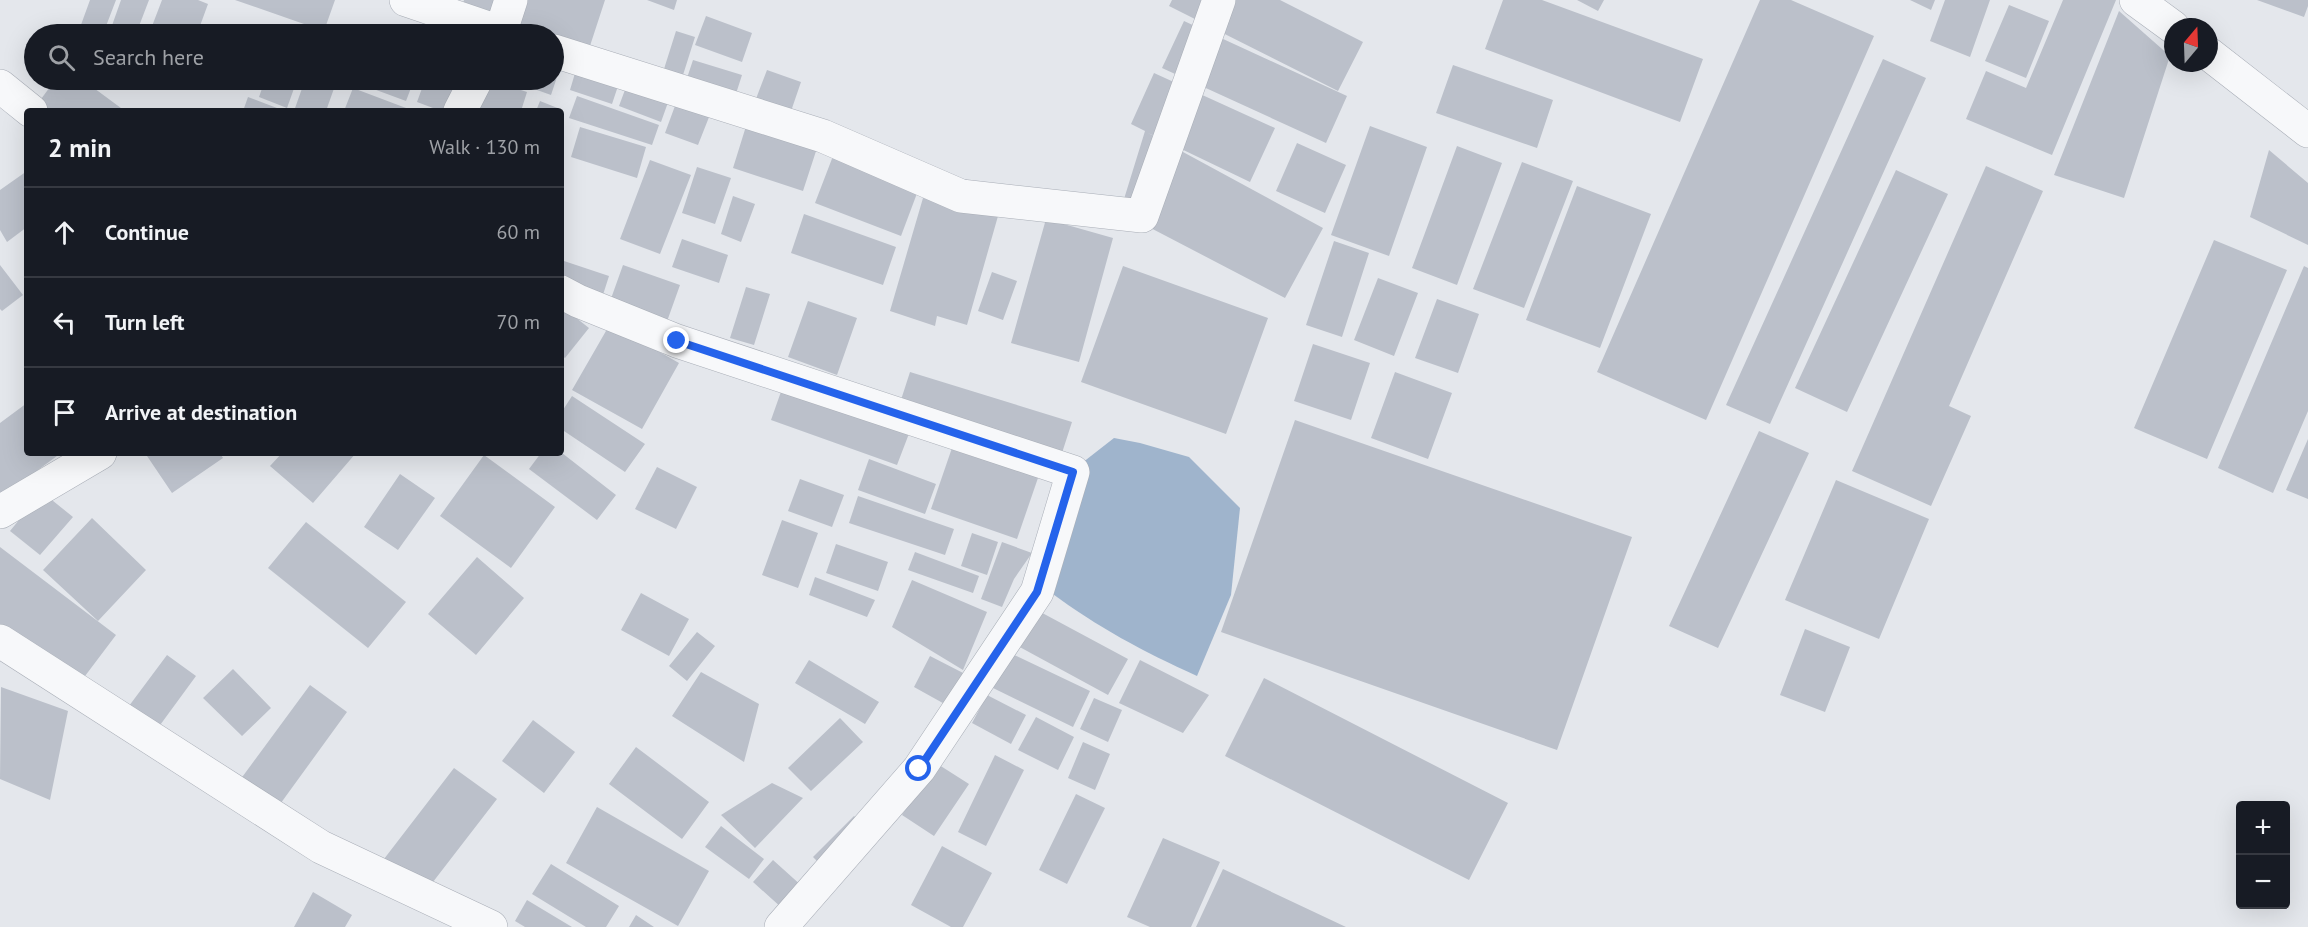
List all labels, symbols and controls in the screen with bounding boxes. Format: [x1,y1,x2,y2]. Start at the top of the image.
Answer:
north arrow [2164,18,2218,72]
search box [24,24,564,90]
icon: search [45,41,78,74]
text: Search here [93,43,204,71]
text: 2 min [48,131,111,164]
text: Walk · 130 m [429,134,540,160]
icon: ahead [48,216,81,249]
text: Continue [105,218,189,246]
text: 60 m [497,219,540,245]
icon: left [48,306,81,339]
text: Turn left [105,308,185,336]
text: 70 m [497,309,540,335]
route end [663,327,689,353]
icon: arrive [48,396,81,429]
text: Arrive at destination [105,398,297,426]
route start [905,755,931,781]
map controls [2236,801,2290,909]
button: + [2236,801,2290,855]
button: − [2236,855,2290,909]

